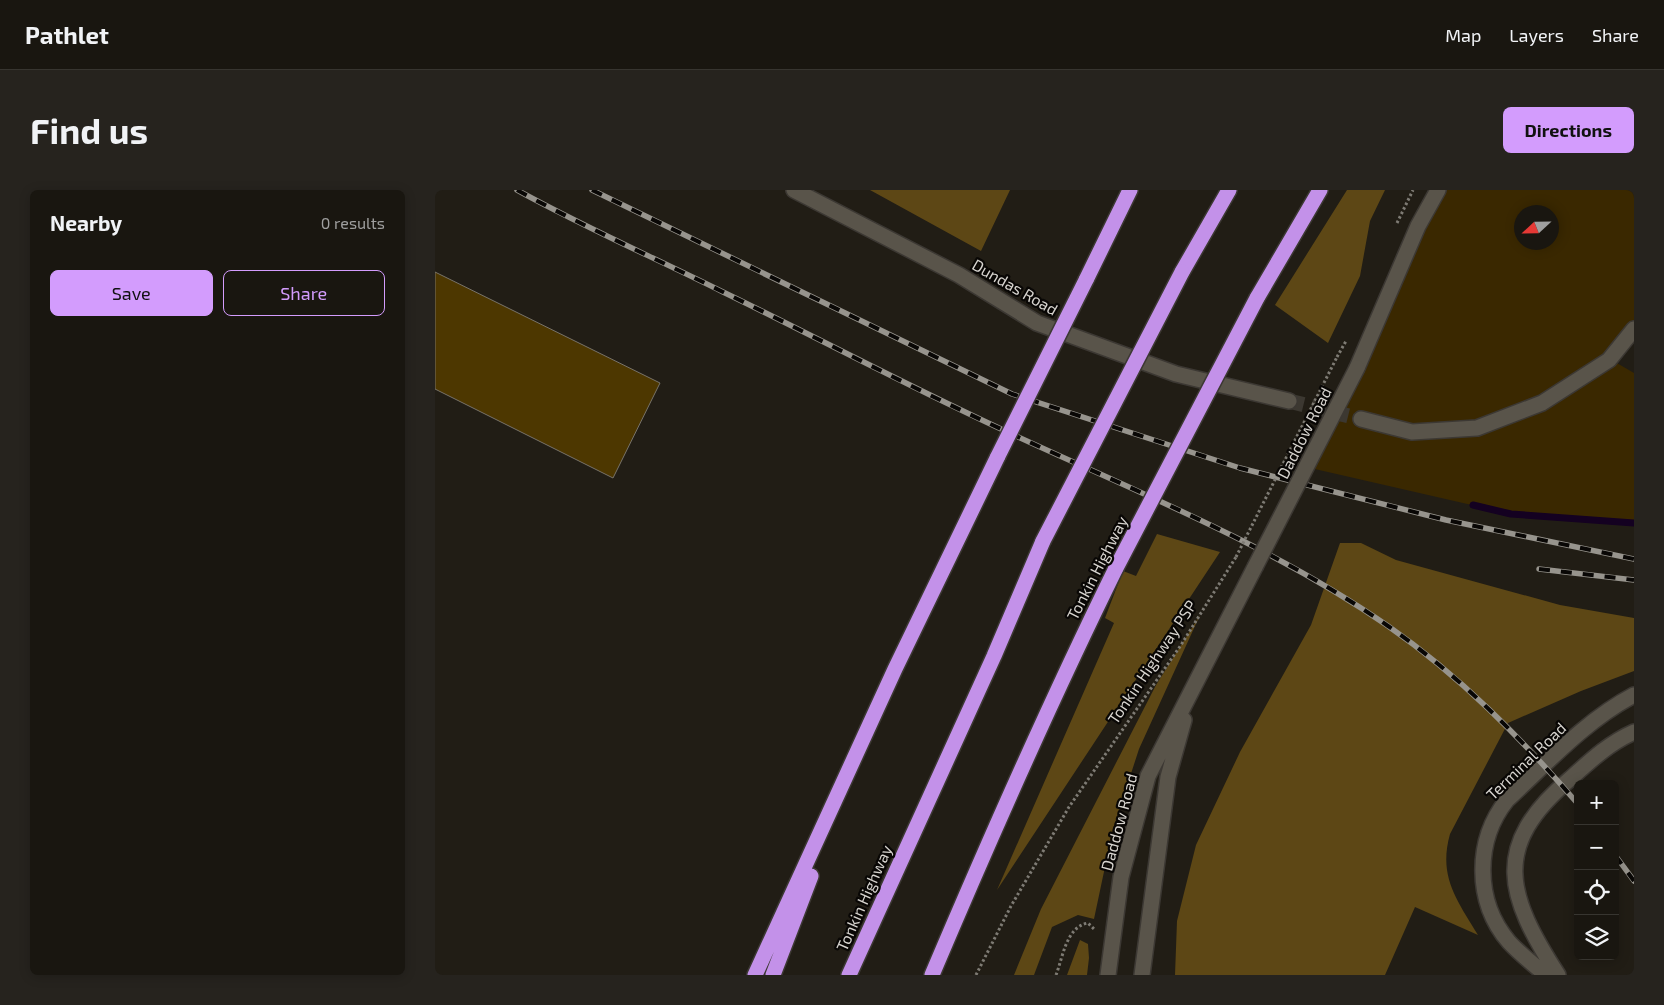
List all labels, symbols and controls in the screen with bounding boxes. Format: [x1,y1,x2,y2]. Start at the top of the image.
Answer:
text: Pathlet [25,20,109,49]
text: Map [1445,24,1481,46]
text: Layers [1509,24,1564,46]
text: Share [1592,24,1639,46]
button: Directions [1503,107,1634,153]
text: Find us [30,109,148,151]
north arrow [1514,205,1559,250]
text: Nearby [50,210,122,235]
text: 0 results [321,213,385,232]
street label: Dundas Road [969,254,1061,319]
button: Save [50,270,213,316]
button: Share [223,270,385,316]
street label: Daddow Road [1272,384,1335,482]
street label: Tonkin Highway [1062,512,1131,623]
street label: Tonkin Highway PSP [1103,596,1200,727]
street label: Terminal Road [1482,718,1569,803]
street label: Daddow Road [1096,771,1141,873]
map controls [1574,780,1619,960]
button: + [1574,780,1619,825]
button: − [1574,825,1619,870]
street label: Tonkin Highway [832,841,896,954]
button: locate [1574,870,1619,915]
button: layers [1574,915,1619,960]

